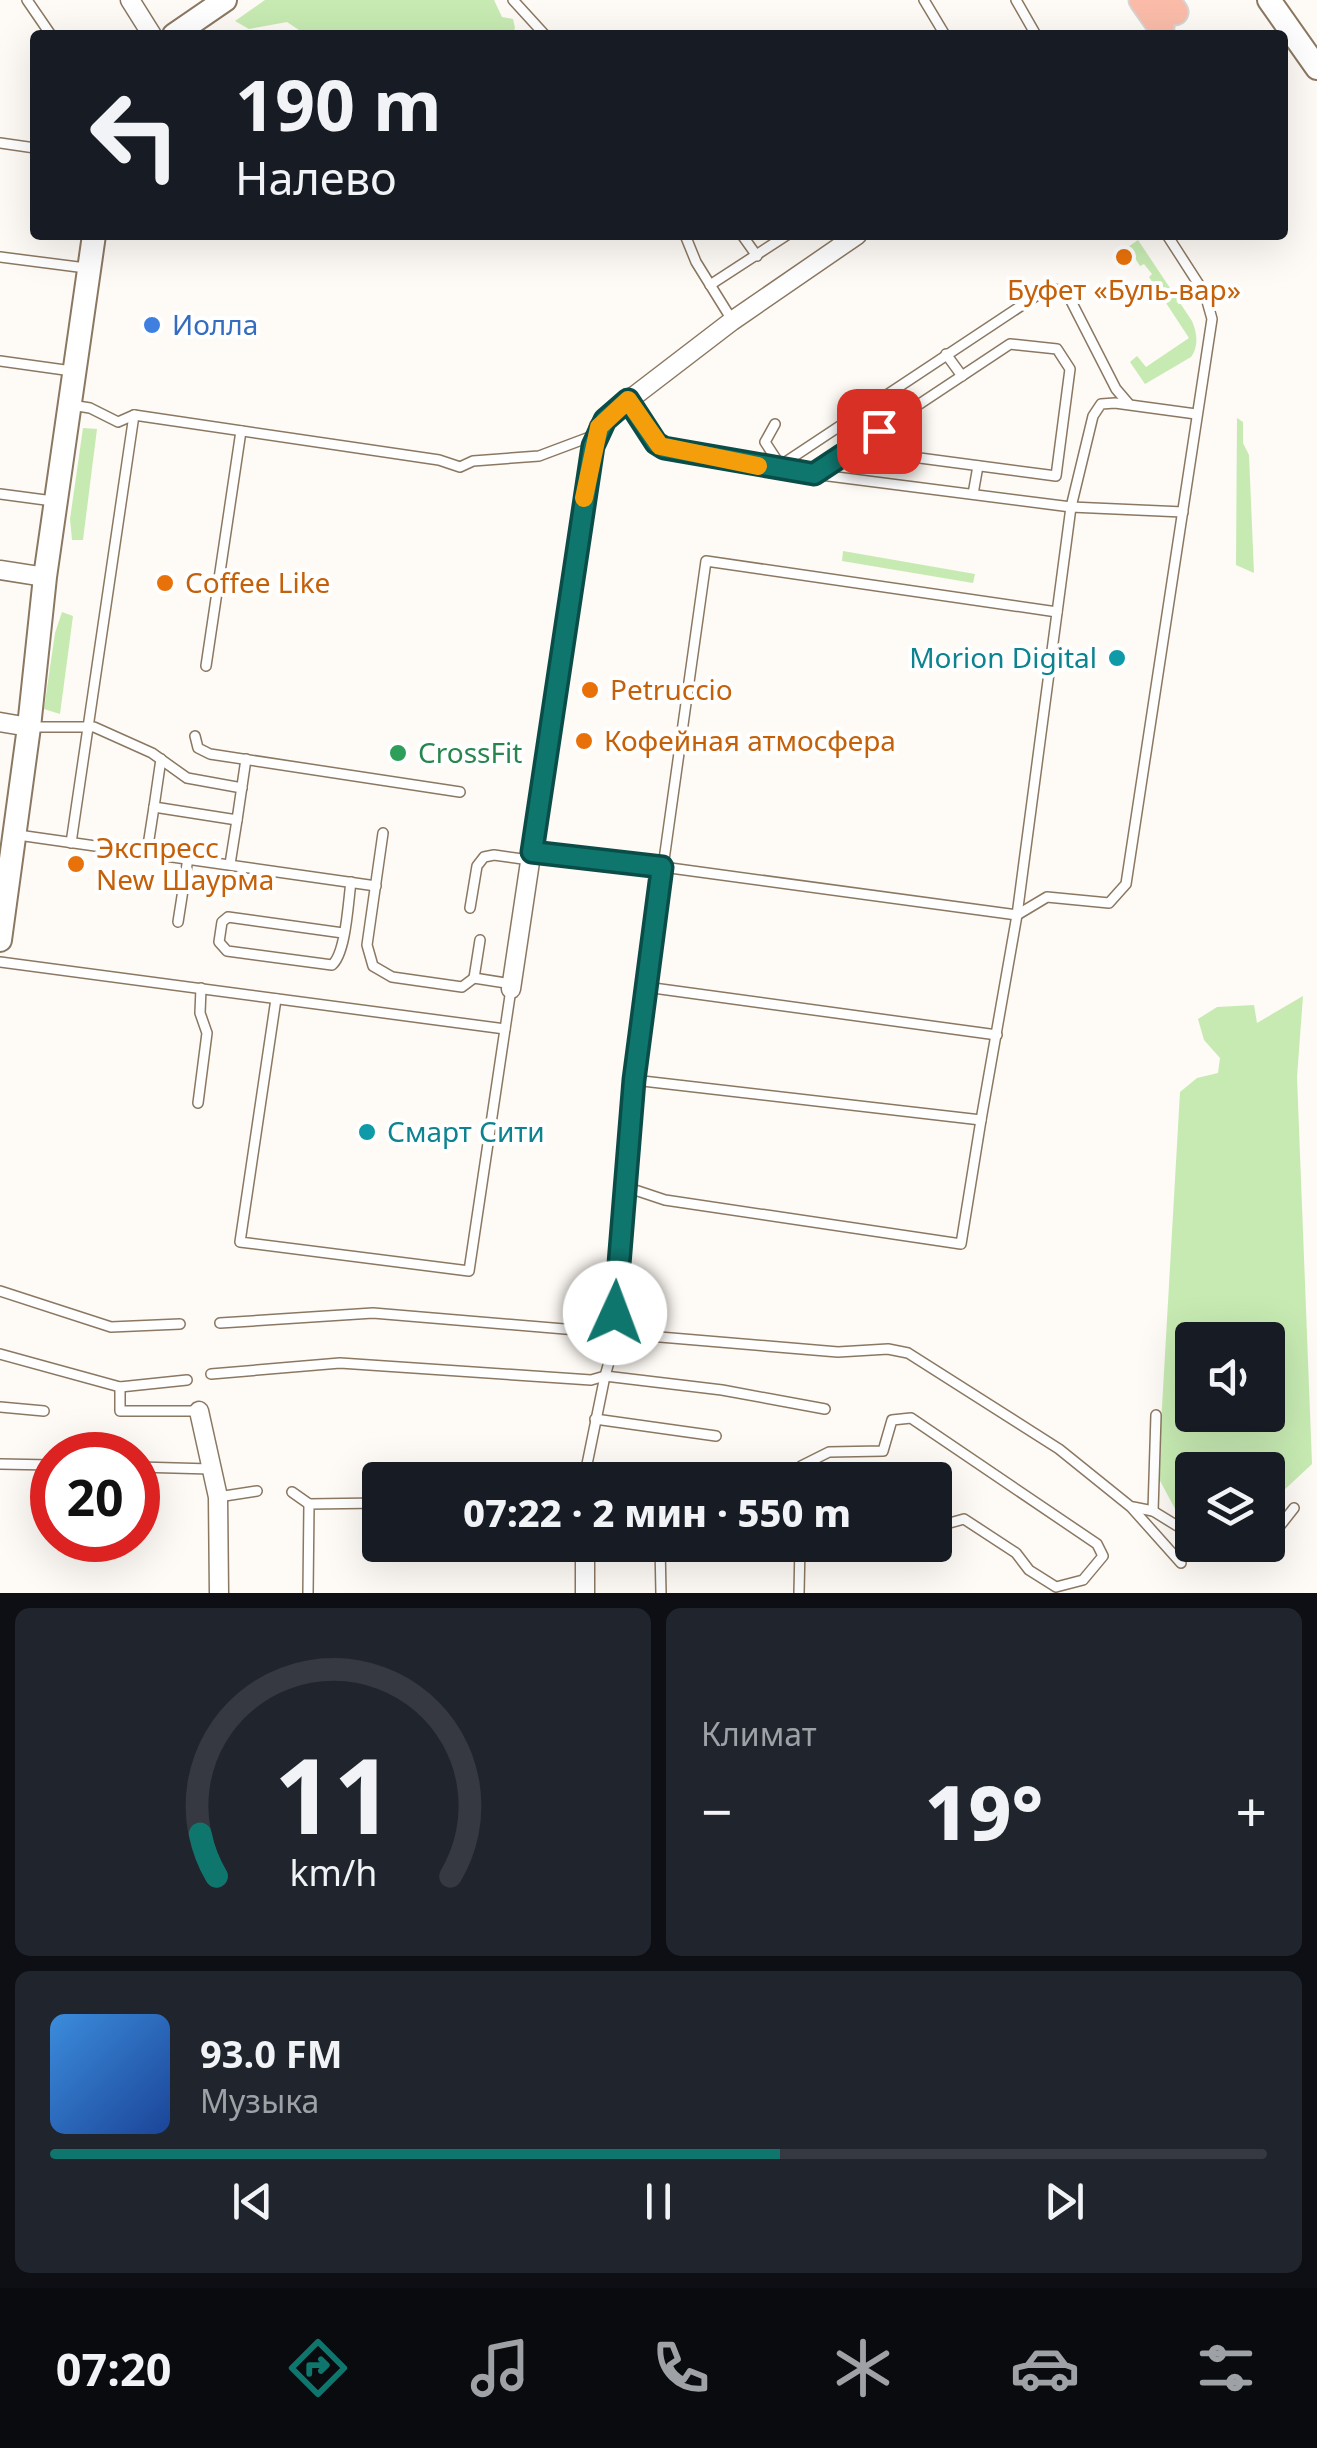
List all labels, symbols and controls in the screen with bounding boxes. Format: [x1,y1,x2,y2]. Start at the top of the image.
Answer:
text: 190 m [235,56,442,152]
icon: left [70,70,200,200]
text: Налево [235,147,397,208]
marker: Буфет «Буль-вар» [1113,246,1135,268]
place label: Буфет «Буль-вар» [1007,270,1241,308]
place label: Иолла [172,305,258,343]
marker: Иолла [141,314,163,336]
pin [837,389,922,474]
icon: arrive [852,404,907,459]
place label: Coffee Like [185,563,330,601]
marker: Coffee Like [154,572,176,594]
place label: Morion Digital [909,638,1097,676]
marker: Morion Digital [1106,647,1128,669]
place label: Petruccio [610,670,733,708]
marker: Petruccio [579,679,601,701]
place label: Кофейная атмосфера [604,721,896,759]
marker: Кофейная атмосфера [573,730,595,752]
place label: CrossFit [418,733,522,771]
marker: CrossFit [387,742,409,764]
place label: Экспресс New Шаурма [96,828,274,898]
marker: Экспресс New Шаурма [65,853,87,875]
place label: Смарт Сити [387,1112,545,1150]
marker: Смарт Сити [356,1121,378,1143]
position arrow [563,1261,667,1365]
map controls [1175,1322,1285,1562]
button: sound [1175,1322,1285,1432]
speed limit sign: 20 [30,1432,160,1562]
button: layers [1175,1452,1285,1562]
text: 07:22 · 2 мин · 550 m [463,1486,851,1538]
text: Климат [701,1712,817,1755]
text: 11 [274,1723,392,1864]
text: 19° [925,1760,1043,1862]
text: − [701,1773,732,1848]
text: + [1236,1773,1267,1848]
text: km/h [289,1848,377,1896]
text: 93.0 FM [200,2027,342,2079]
text: Музыка [200,2079,319,2122]
icon: previous [225,2174,280,2229]
icon: pause [631,2174,686,2229]
icon: next [1037,2174,1092,2229]
icon: directions [283,2333,353,2403]
icon: music [465,2333,535,2403]
icon: phone [646,2333,716,2403]
icon: climate [828,2333,898,2403]
icon: car [1010,2333,1080,2403]
icon: filters [1191,2333,1261,2403]
text: 07:20 [56,2338,171,2399]

